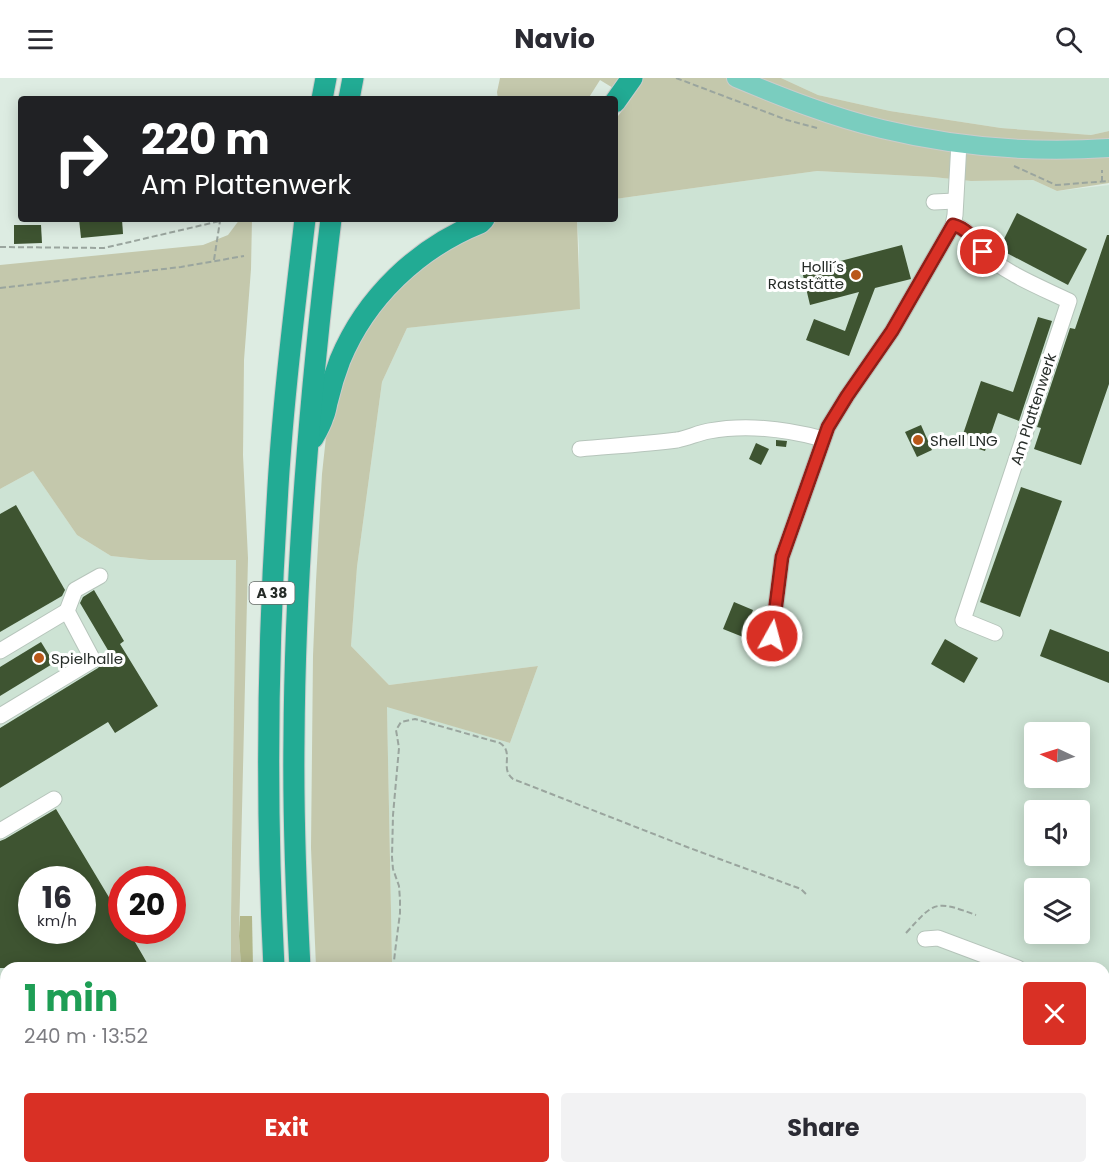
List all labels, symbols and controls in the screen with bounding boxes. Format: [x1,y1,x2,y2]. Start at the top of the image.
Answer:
text: Navio [514,20,595,57]
icon: menu [24,23,57,56]
icon: search [1052,23,1085,56]
text: 220 m [141,110,270,169]
icon: right [42,120,120,198]
text: Am Plattenwerk [141,166,351,203]
pin [957,226,1008,277]
icon: arrive [966,235,999,268]
place label: Holli´s Raststätte [768,256,844,294]
marker: Holli´s Raststätte [849,268,863,282]
street label: Am Plattenwerk [1005,350,1061,468]
place label: Shell LNG [930,430,998,451]
marker: Shell LNG [911,433,925,447]
road number: A 38 [250,582,294,604]
position arrow [740,604,804,668]
place label: Spielhalle [51,648,123,669]
marker: Spielhalle [32,651,46,665]
north arrow [1024,722,1090,788]
map controls [1024,722,1090,944]
button: sound [1024,800,1090,866]
speed limit sign: 20 [108,866,186,944]
text: 16 [42,876,72,919]
button: layers [1024,878,1090,944]
text: km/h [37,910,77,931]
text: 1 min [24,973,118,1024]
button: close [1023,982,1086,1045]
text: 240 m · 13:52 [24,1022,148,1050]
button: Exit [24,1093,549,1162]
button: Share [561,1093,1086,1162]

